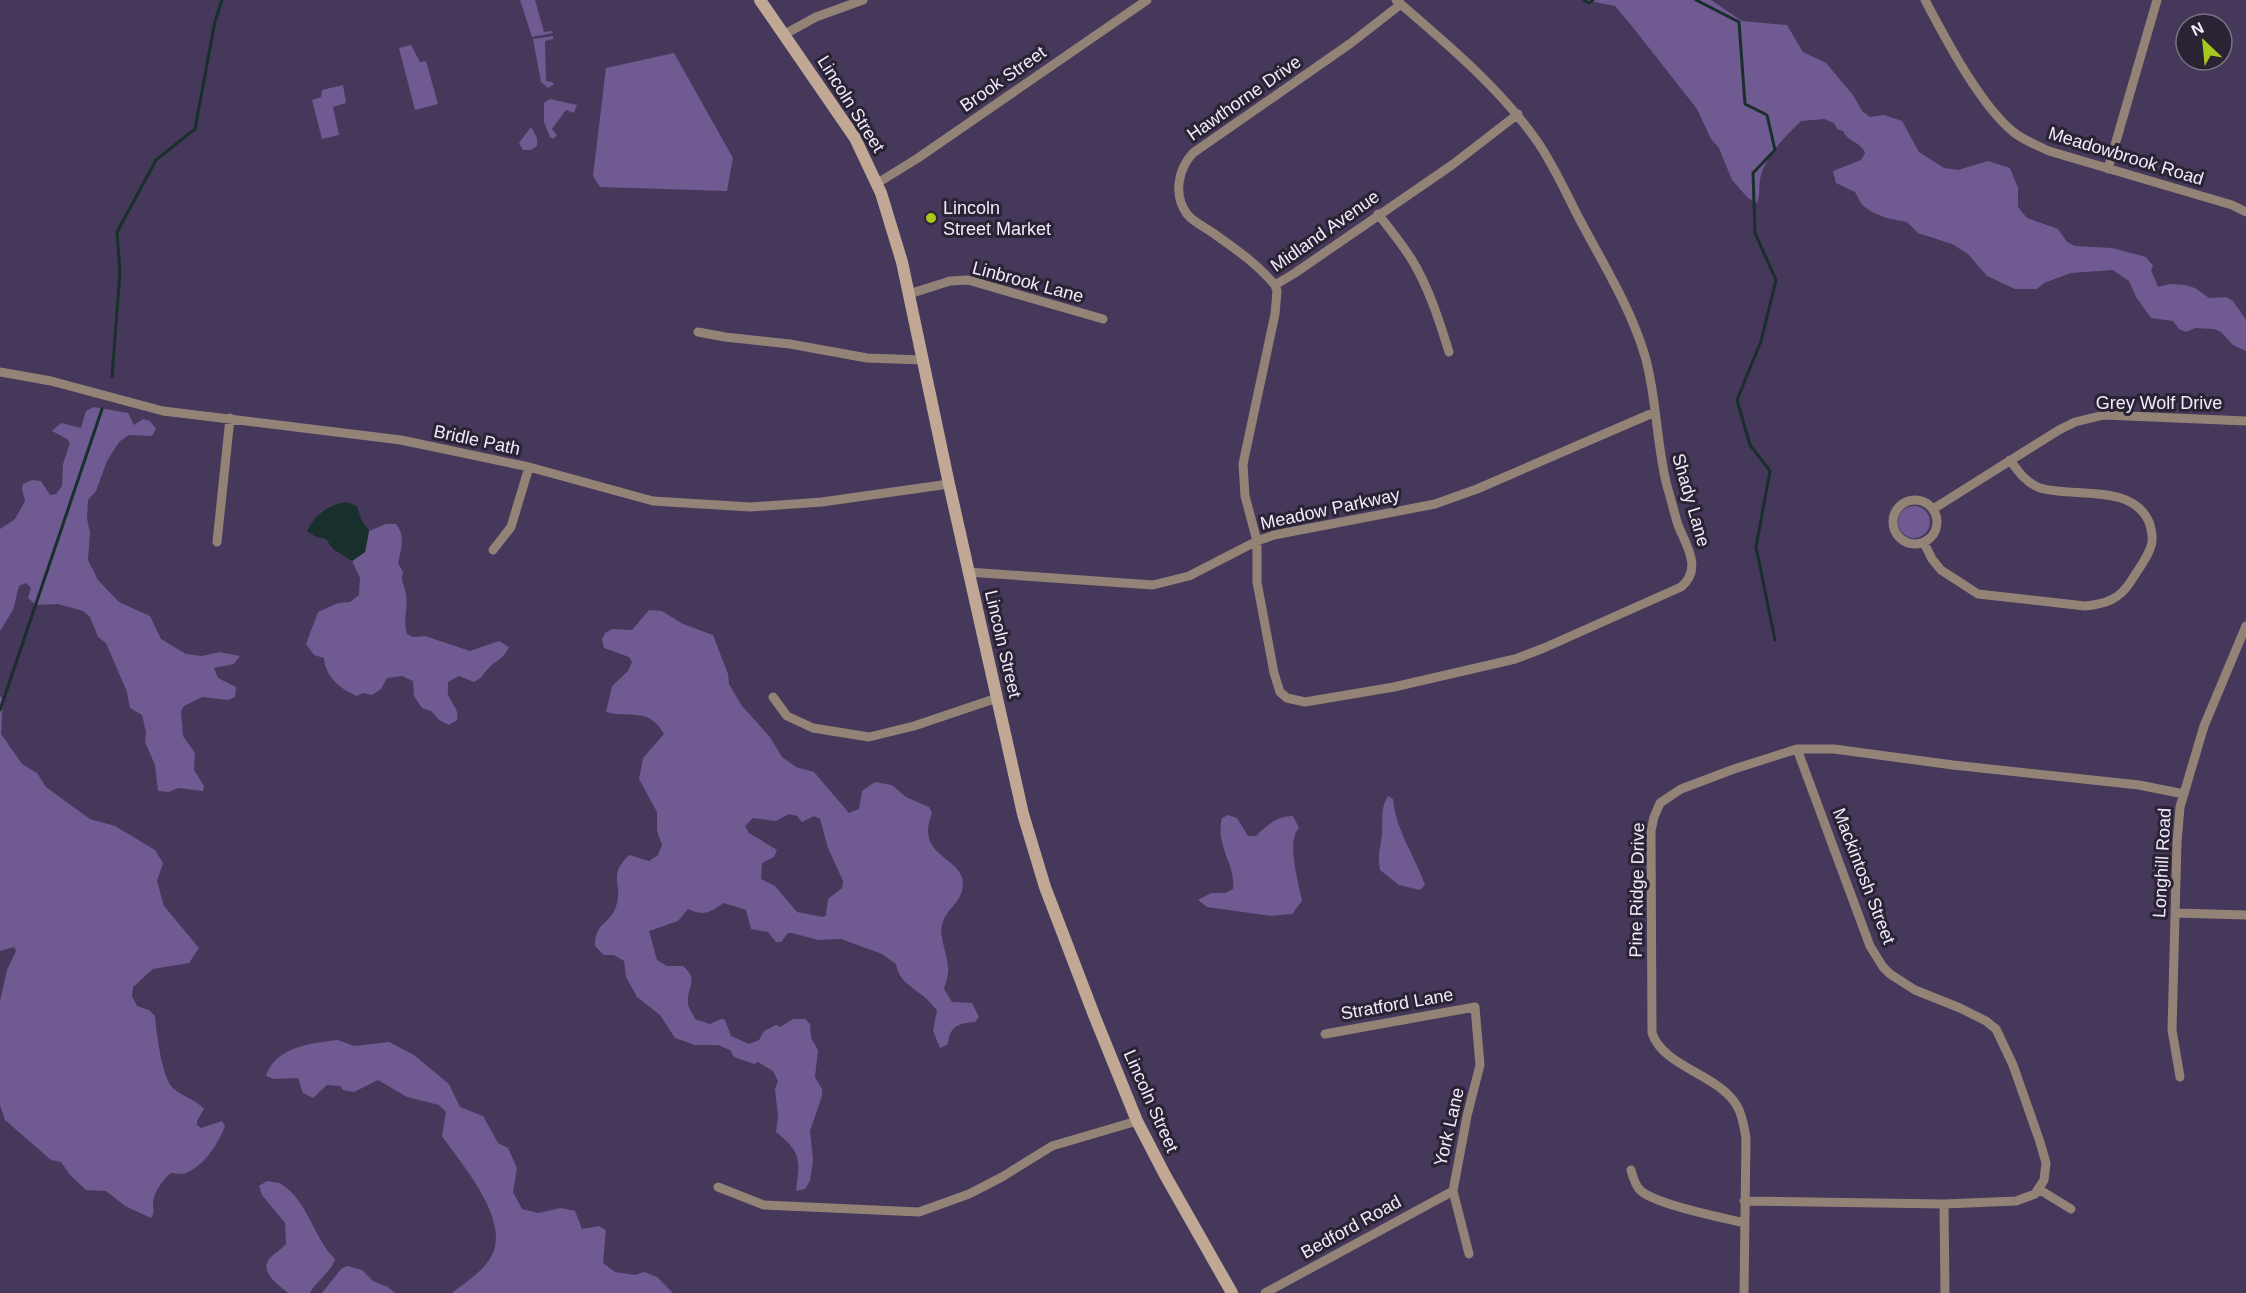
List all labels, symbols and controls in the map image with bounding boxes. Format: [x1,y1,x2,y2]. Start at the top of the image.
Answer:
north arrow [2174,12,2234,72]
text: N [2189,19,2207,39]
street label: Brook Street [956,42,1050,116]
street label: Hawthorne Drive [1183,51,1305,145]
street label: Lincoln Street [813,52,889,156]
street label: Meadowbrook Road [2046,123,2206,189]
street label: Midland Avenue [1267,186,1383,276]
place label: Lincoln Street Market [943,198,1051,239]
marker: Lincoln Street Market [924,211,938,225]
street label: Linbrook Lane [970,258,1086,306]
street label: Grey Wolf Drive [2096,393,2222,413]
street label: Bridle Path [432,421,522,459]
street label: Shady Lane [1668,451,1714,549]
street label: Meadow Parkway [1258,484,1402,534]
street label: Lincoln Street [981,588,1025,700]
street label: Mackintosh Street [1829,805,1899,947]
street label: Longhill Road [2149,808,2175,918]
street label: Pine Ridge Drive [1626,822,1648,958]
street label: Stratford Lane [1339,984,1455,1024]
street label: Lincoln Street [1119,1047,1183,1155]
street label: York Lane [1430,1086,1468,1168]
street label: Bedford Road [1298,1191,1404,1263]

